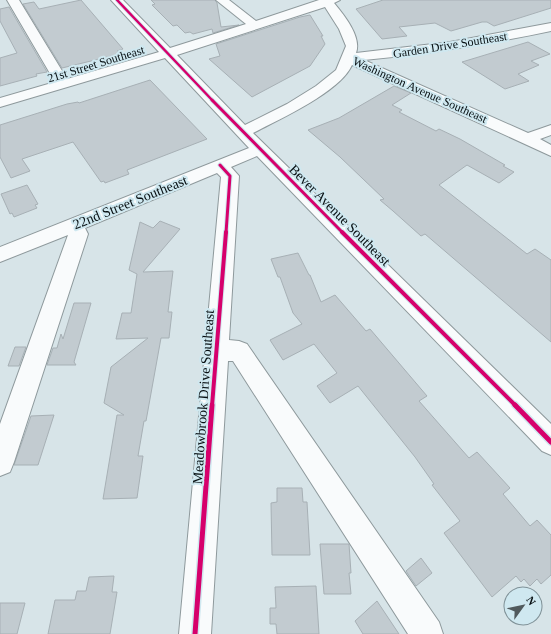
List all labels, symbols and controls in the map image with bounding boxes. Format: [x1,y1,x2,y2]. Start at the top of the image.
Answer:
street label: Garden Drive Southeast [392,29,509,61]
street label: 21st Street Southeast [46,42,147,85]
street label: Washington Avenue Southeast [351,54,490,126]
street label: Bever Avenue Southeast [286,162,393,269]
street label: 22nd Street Southeast [71,173,190,232]
street label: Meadowbrook Drive Southeast [190,309,217,485]
north arrow [503,586,543,626]
text: N [524,594,539,607]

